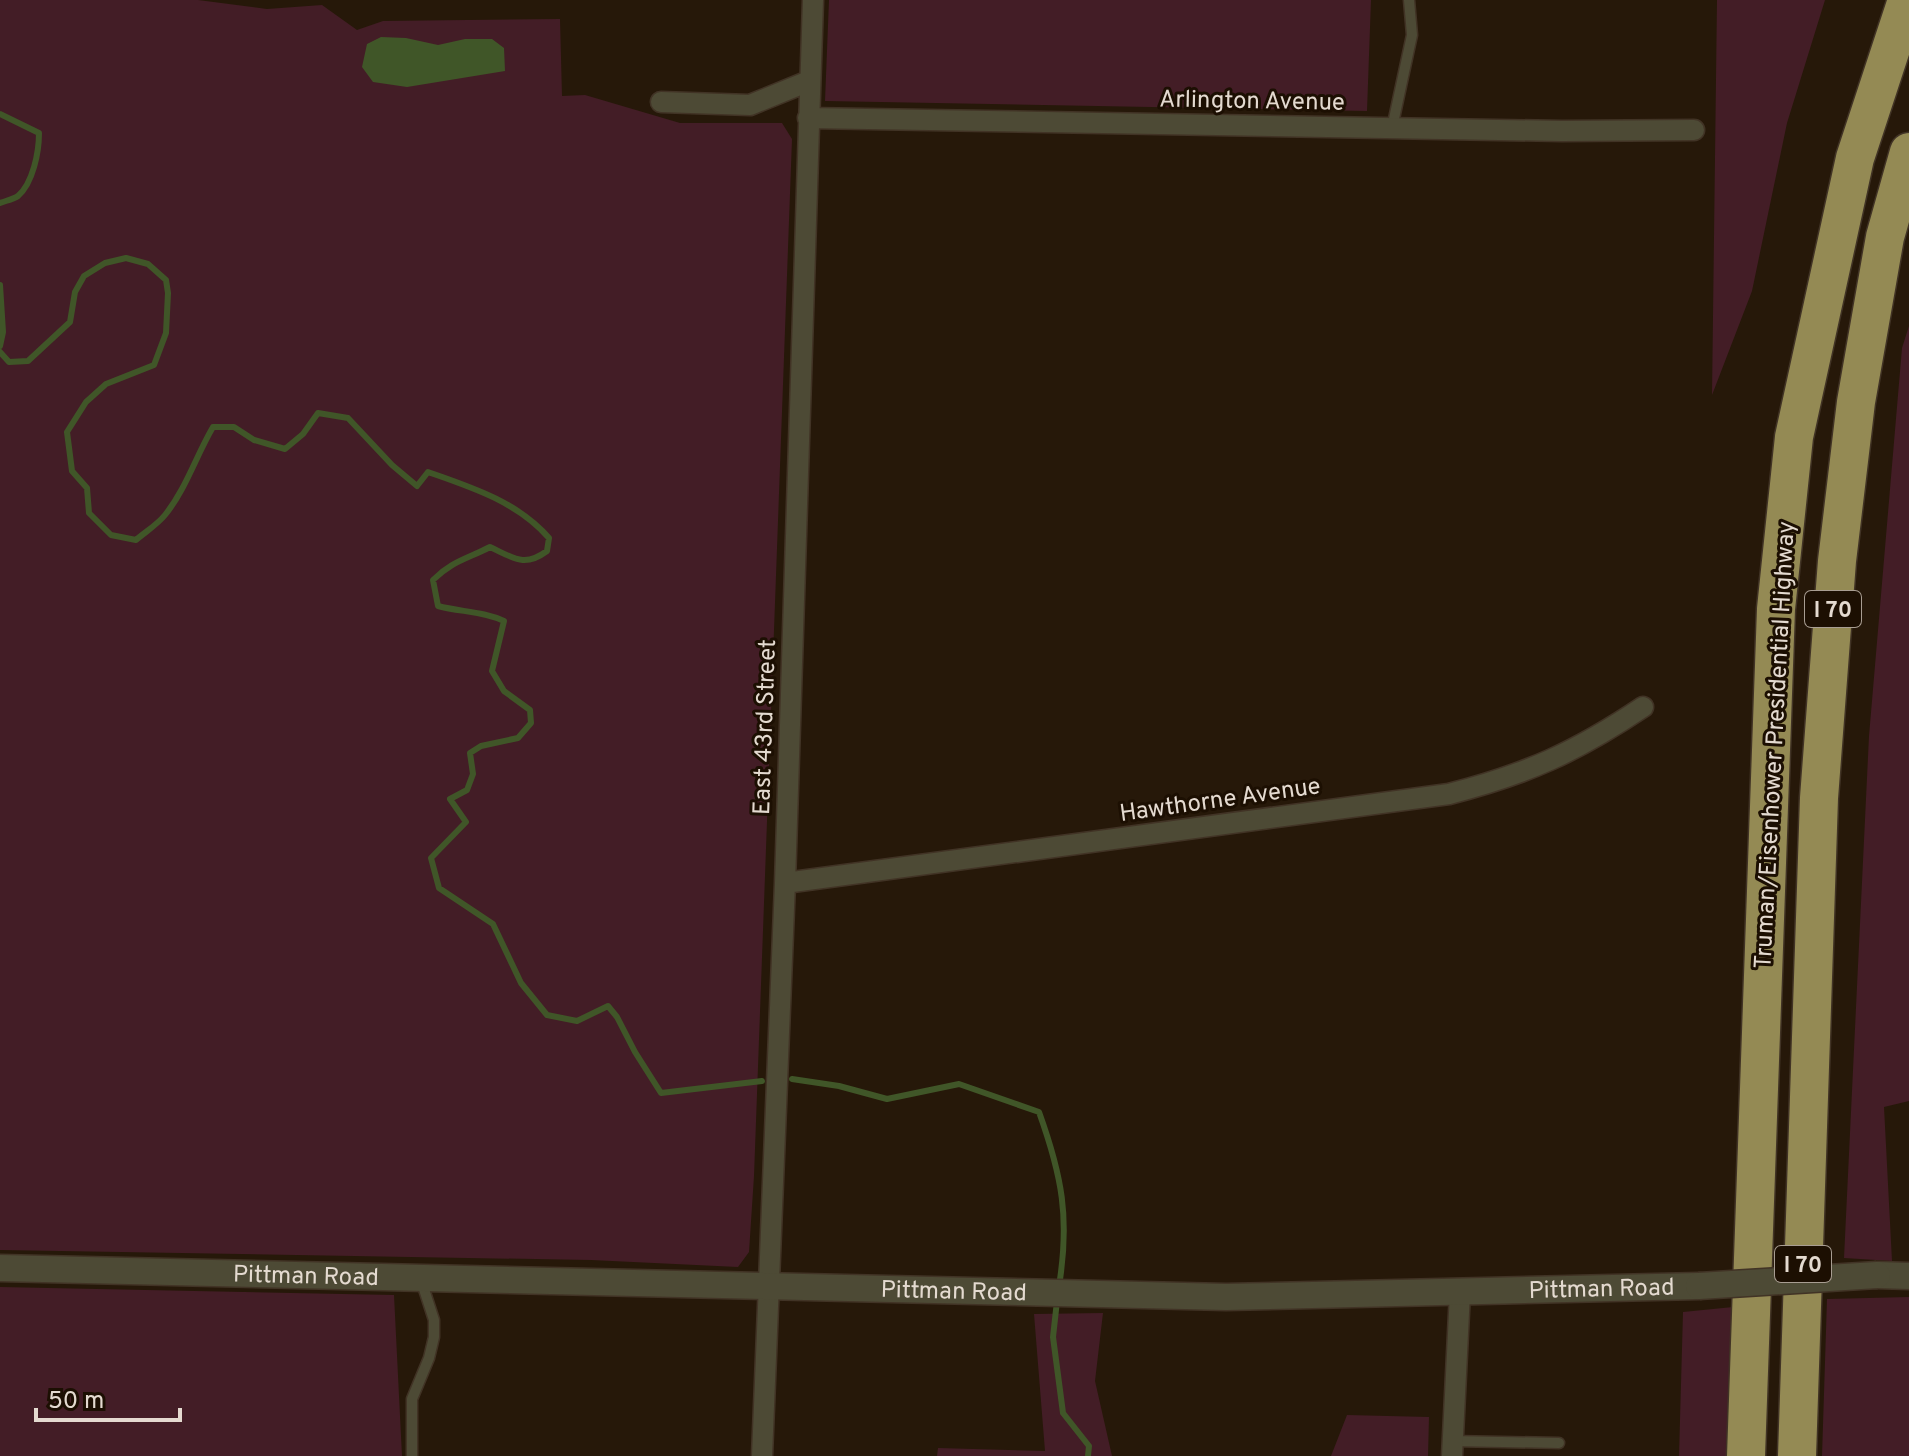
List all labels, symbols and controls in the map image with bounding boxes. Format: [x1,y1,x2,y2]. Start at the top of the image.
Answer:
street label: Arlington Avenue [1159,85,1345,119]
street label: Truman/Eisenhower Presidential Highway [1749,521,1803,970]
road number: I 70 [1805,591,1861,627]
street label: East 43rd Street [748,639,784,816]
street label: Hawthorne Avenue [1118,772,1323,830]
road number: I 70 [1775,1246,1831,1282]
street label: Pittman Road [232,1261,379,1294]
street label: Pittman Road [1528,1274,1675,1307]
street label: Pittman Road [880,1276,1027,1309]
scale bar [36,1372,180,1422]
text: 50 m [48,1387,104,1417]

